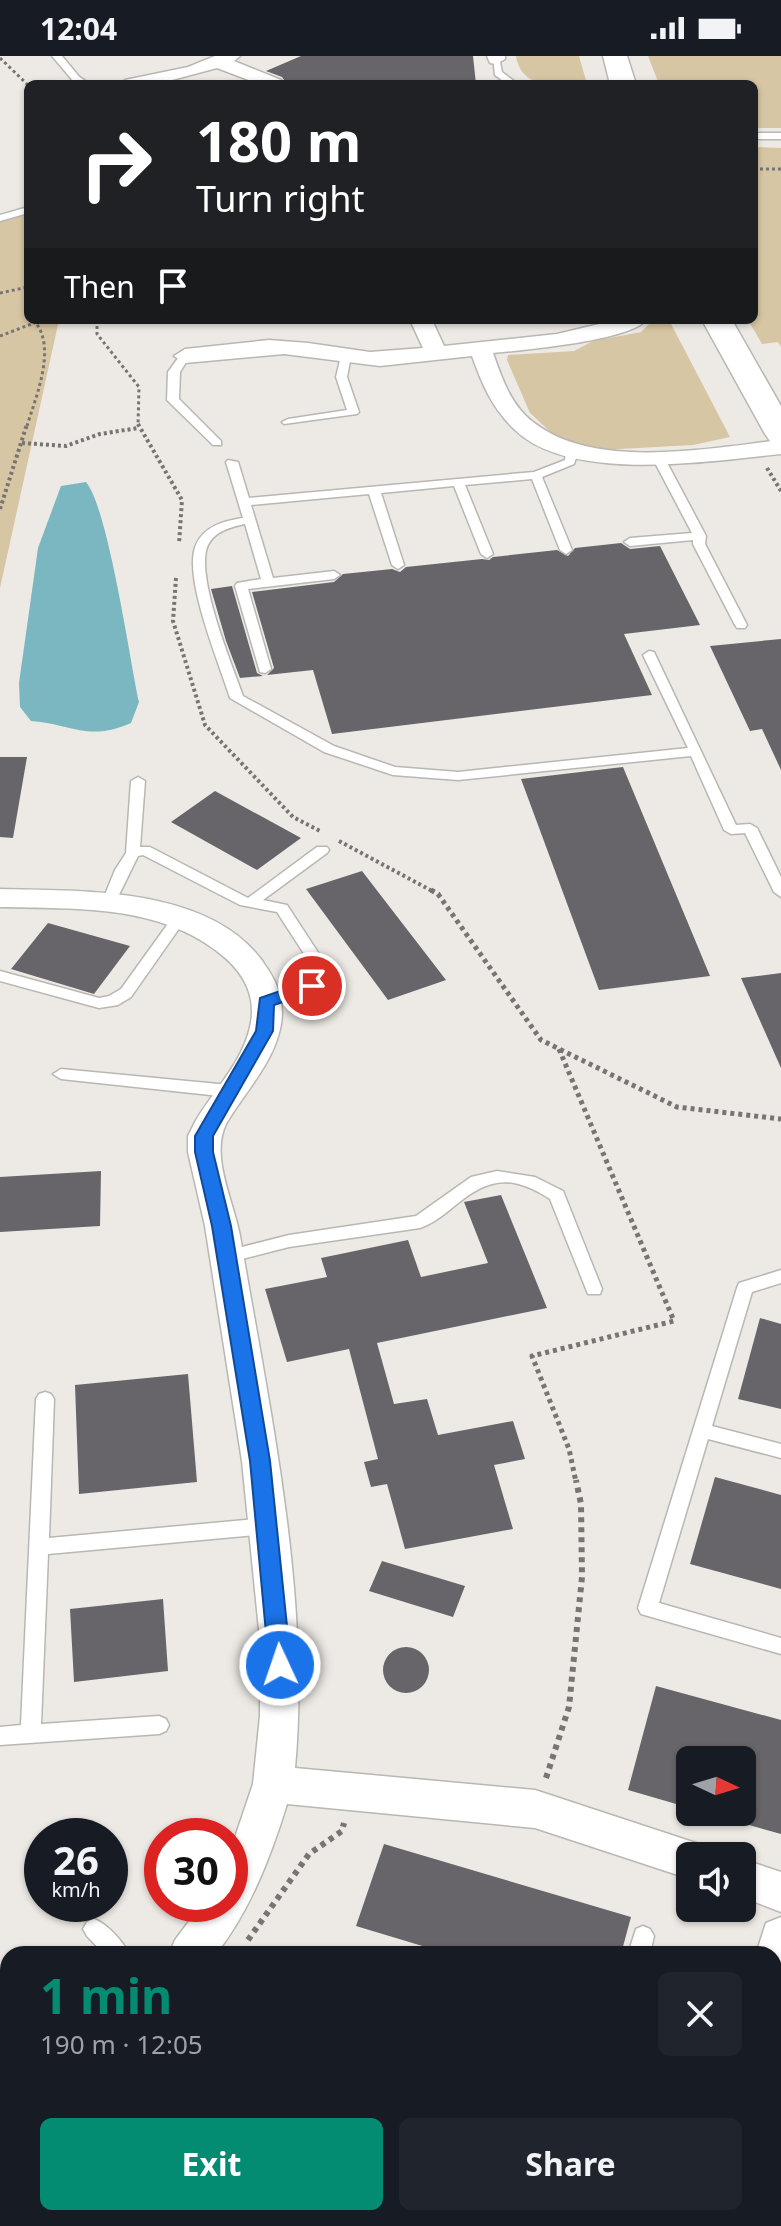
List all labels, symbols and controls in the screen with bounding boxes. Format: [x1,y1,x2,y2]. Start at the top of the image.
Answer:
text: 12:04 [40,8,117,49]
text: 180 m [196,102,361,178]
icon: right [64,112,168,216]
text: Turn right [196,174,364,223]
icon: arrive [151,264,195,308]
text: Then [64,266,135,307]
pin [278,952,346,1020]
icon: arrive [290,964,334,1008]
position arrow [238,1623,322,1707]
north arrow [676,1746,756,1826]
map controls [676,1746,756,1922]
speed limit sign: 30 [144,1818,248,1922]
text: 26 [53,1832,99,1887]
button: sound [676,1842,756,1922]
text: km/h [51,1876,101,1903]
text: 1 min [40,1963,172,2028]
button: close [658,1972,742,2056]
text: 190 m · 12:05 [40,2026,203,2062]
button: Exit [40,2118,383,2210]
button: Share [399,2118,742,2210]

